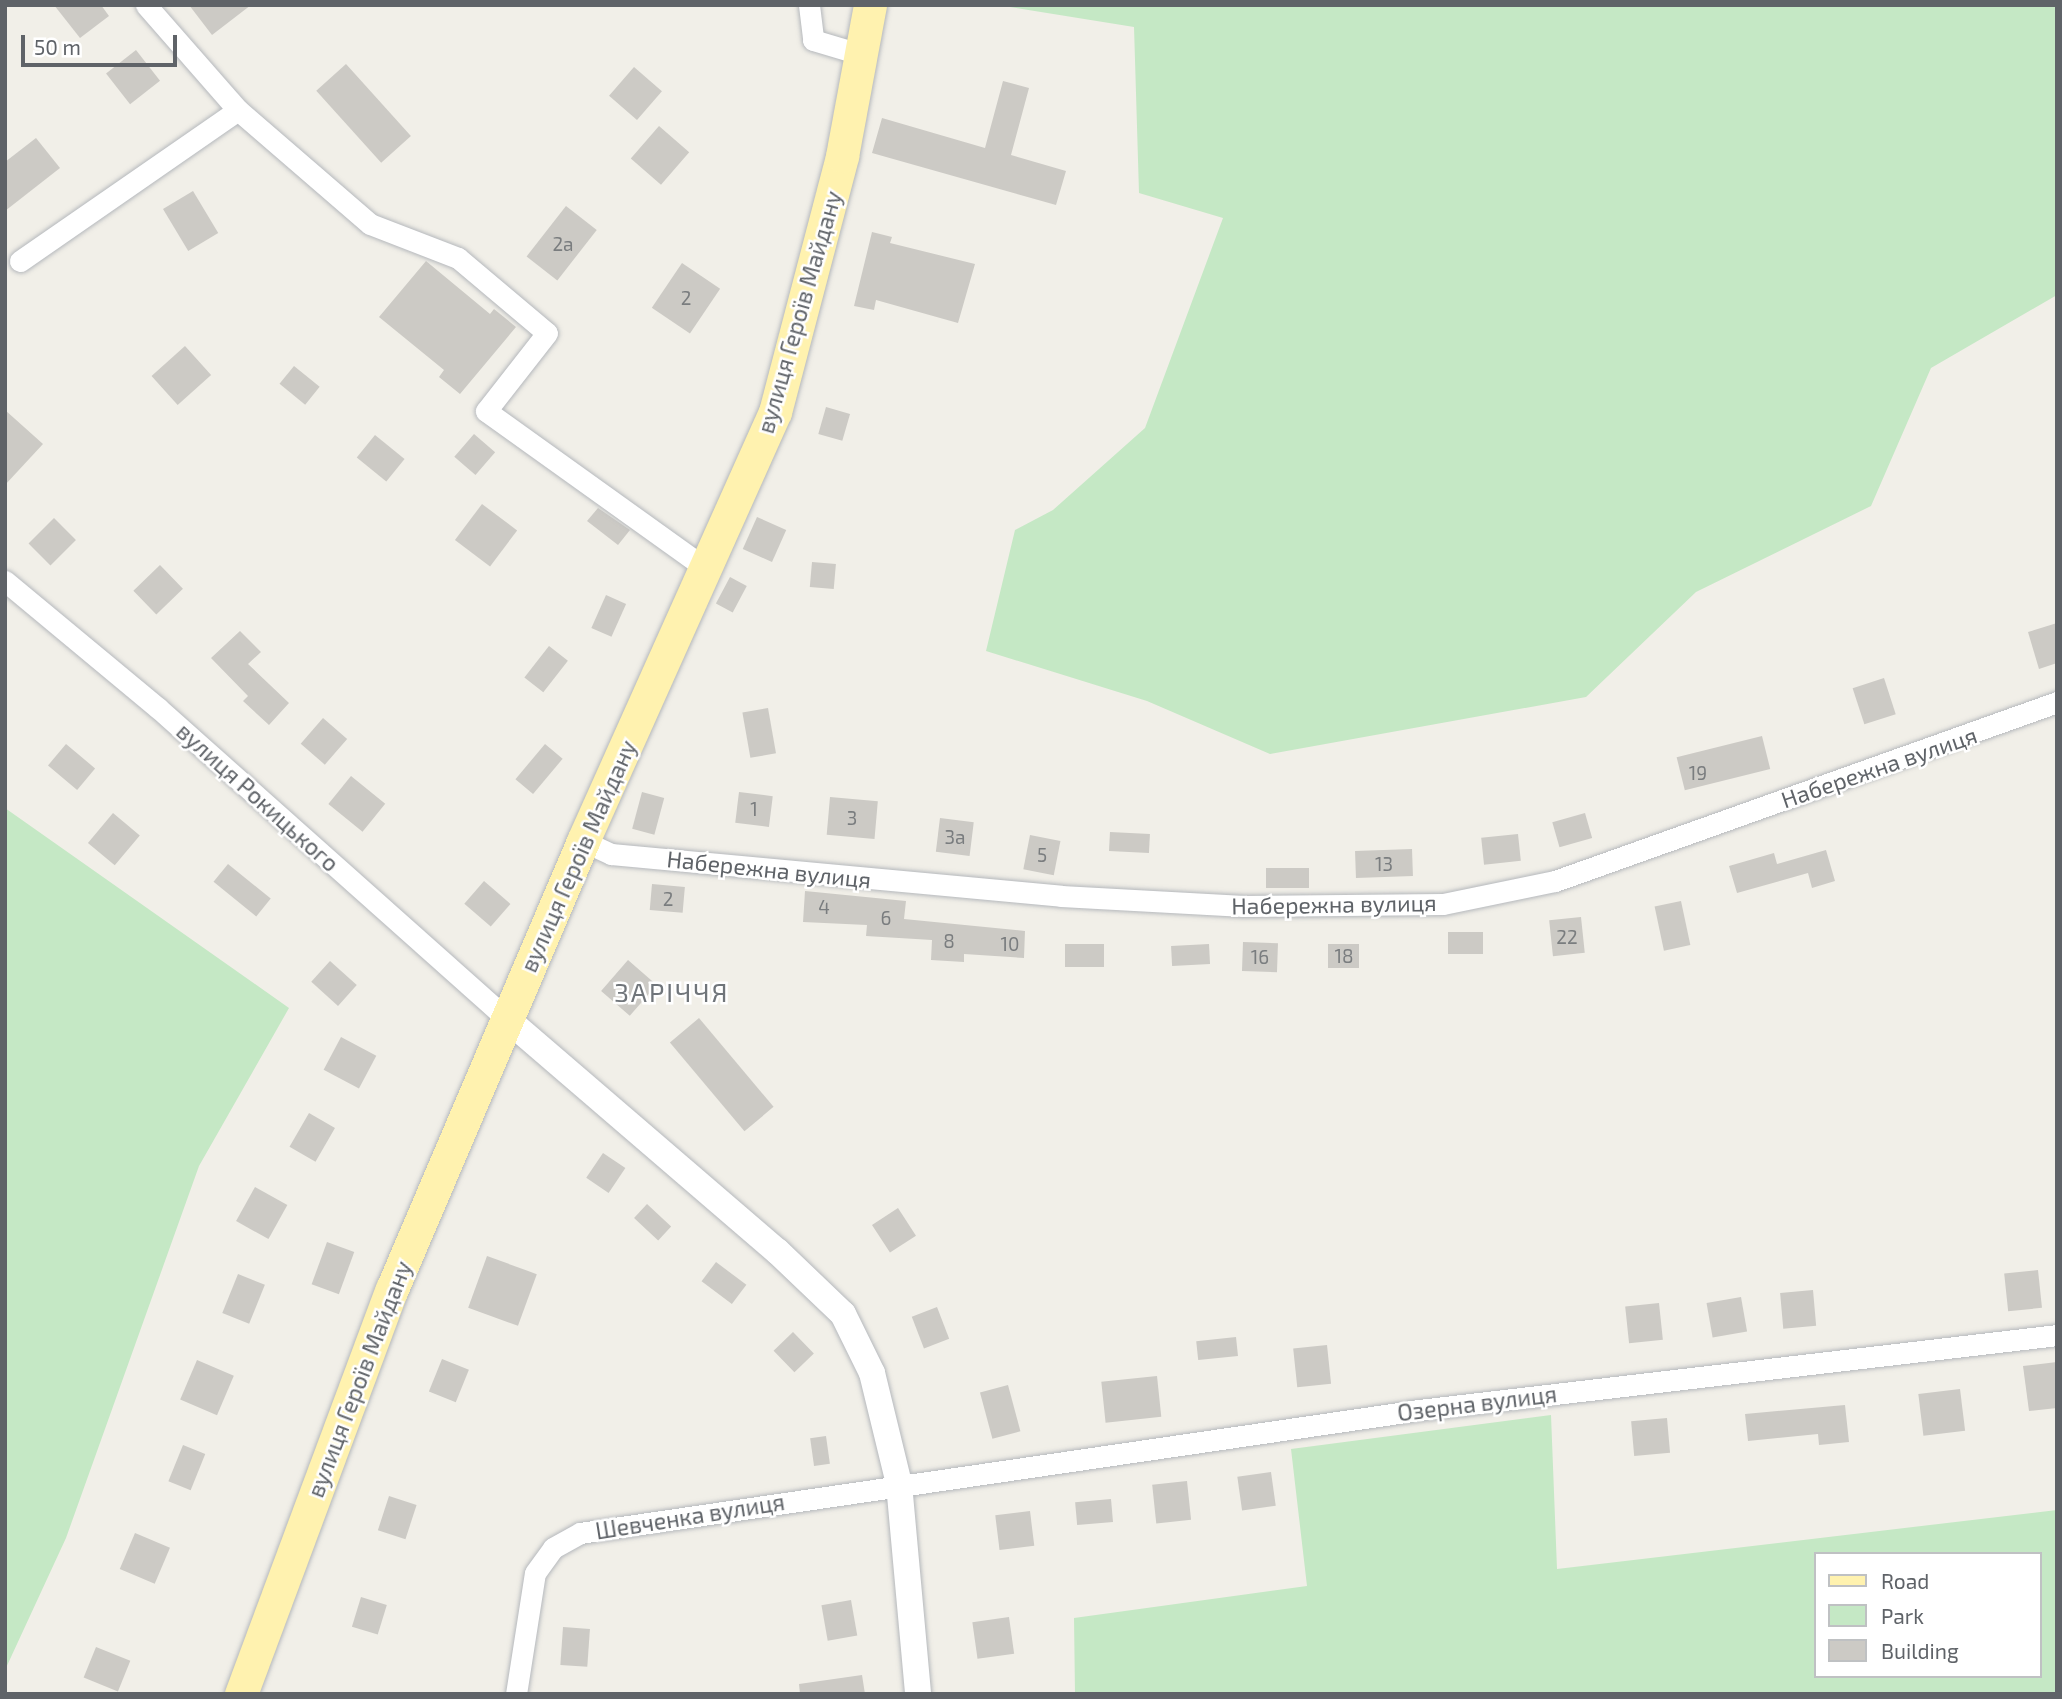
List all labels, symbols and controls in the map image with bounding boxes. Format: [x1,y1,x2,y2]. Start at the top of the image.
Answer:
scale bar [24,21,180,65]
text: 50 m [34,34,81,59]
street label: вулиця Героїв Майдану [751,188,847,436]
house number: 2а [552,233,574,255]
house number: 2 [681,287,691,309]
street label: вулиця Рокицького [171,717,345,877]
street label: Набережна вулиця [1777,721,1981,813]
street label: вулиця Героїв Майдану [514,736,642,976]
house number: 19 [1689,762,1707,784]
house number: 1 [750,798,758,820]
house number: 3 [847,807,857,829]
house number: 3а [944,826,966,848]
house number: 5 [1037,844,1047,866]
street label: Набережна вулиця [665,845,873,893]
house number: 13 [1375,853,1393,875]
house number: 2 [663,888,673,910]
street label: Набережна вулиця [1231,888,1437,920]
house number: 4 [818,896,830,918]
house number: 6 [881,907,891,929]
house number: 22 [1556,926,1578,948]
house number: 8 [943,930,955,952]
house number: 10 [1000,933,1020,955]
house number: 18 [1334,945,1354,967]
house number: 16 [1251,946,1269,968]
district label: ЗАРІЧЧЯ [615,976,729,1008]
street label: вулиця Героїв Майдану [301,1257,417,1501]
street label: Озерна вулиця [1396,1380,1558,1426]
street label: Шевченка вулиця [593,1487,787,1545]
legend [1814,1552,2041,1678]
text: Road [1881,1568,1929,1593]
text: Park [1881,1603,1924,1628]
text: Building [1881,1638,1959,1663]

